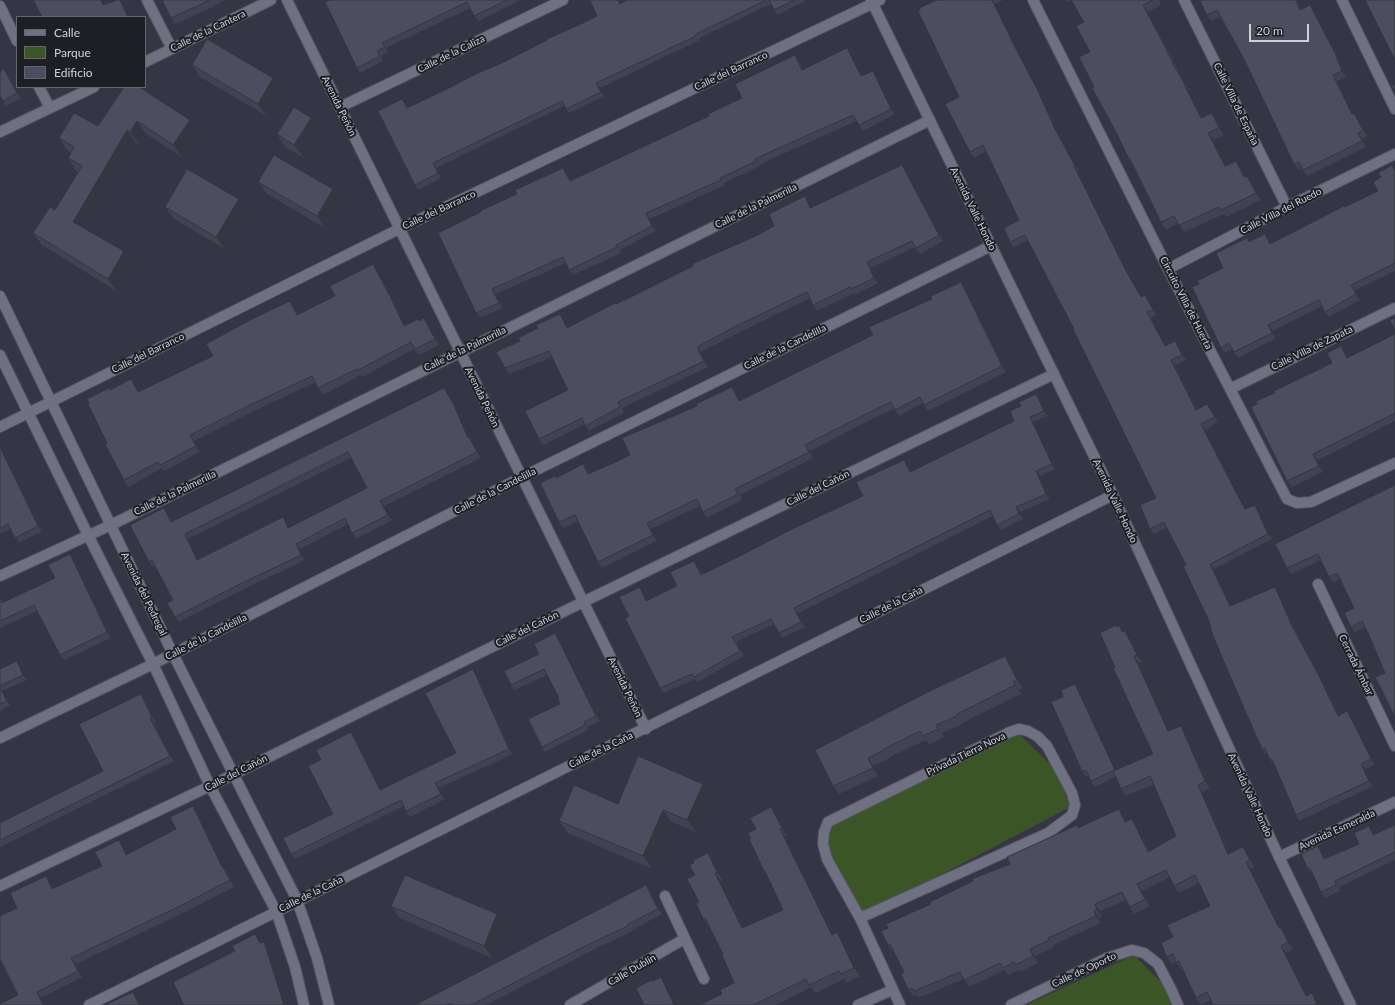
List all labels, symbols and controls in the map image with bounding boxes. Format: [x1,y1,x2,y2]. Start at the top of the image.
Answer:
street label: Calle de la Cantera [168,8,248,54]
legend [16,16,146,88]
scale bar [1251,16,1311,42]
text: 20 m [1256,23,1283,38]
text: Calle [54,25,80,40]
street label: Calle de la Caliza [415,33,487,75]
text: Parque [54,45,91,60]
street label: Calle del Barranco [692,49,770,93]
street label: Calle Villa de España [1211,61,1261,147]
text: Edificio [54,65,93,80]
street label: Avenida Peñón [319,74,359,138]
street label: Avenida Valle Hondo [948,165,998,253]
street label: Calle de la Palmerilla [713,181,799,231]
street label: Calle Villa del Ruedo [1238,185,1324,237]
street label: Calle del Barranco [400,188,478,232]
street label: Circuito Villa de Huerta [1157,255,1215,351]
street label: Calle de la Candelilla [742,322,828,372]
street label: Calle Villa de Zapata [1269,323,1355,373]
street label: Calle de la Palmerilla [422,324,508,374]
street label: Calle del Barranco [110,330,186,376]
street label: Avenida Peñón [462,365,502,429]
street label: Avenida Valle Hondo [1090,457,1140,545]
street label: Calle de la Candelilla [452,465,538,517]
street label: Calle de la Palmerilla [132,468,218,518]
street label: Calle del Cañón [785,468,851,508]
street label: Avenida del Pedregal [119,550,169,638]
street label: Calle de la Caña [857,584,925,626]
street label: Calle del Cañón [494,609,560,649]
street label: Calle de la Candelilla [163,611,249,663]
street label: Cerrada Ámbar [1336,633,1376,697]
street label: Avenida Peñón [605,655,645,719]
street label: Calle de la Caña [567,729,635,771]
street label: Privada Tierra Nova [925,730,1007,778]
street label: Avenida Valle Hondo [1225,751,1275,839]
street label: Calle del Cañón [203,752,269,794]
street label: Avenida Esmeralda [1297,807,1377,853]
street label: Calle de la Caña [277,873,345,915]
street label: Calle de Oporto [1050,950,1118,990]
street label: Calle Dublín [606,951,658,989]

